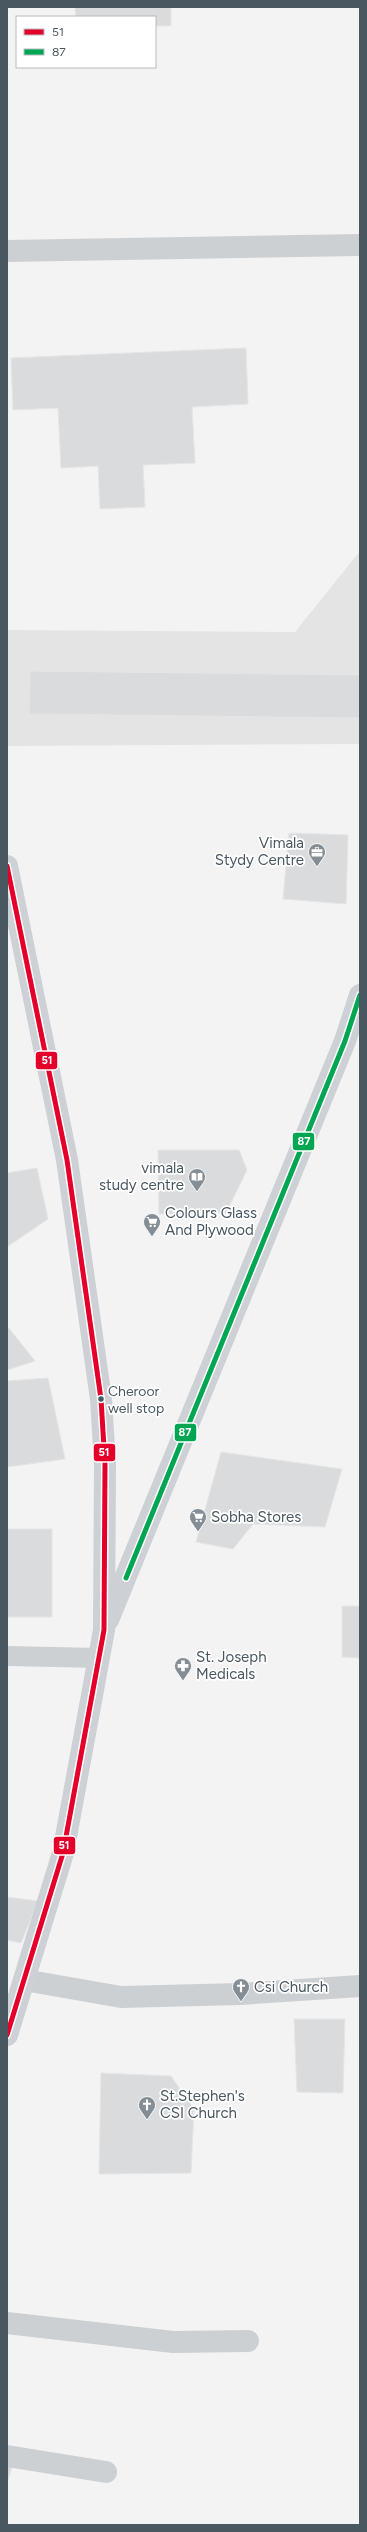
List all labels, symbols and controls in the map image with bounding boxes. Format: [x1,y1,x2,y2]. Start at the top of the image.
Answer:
legend [16,16,156,68]
text: 51 [52,25,64,39]
text: 87 [52,45,66,59]
place label: Vimala Stydy Centre [215,834,304,869]
office icon: Vimala Stydy Centre [307,842,327,867]
line badge: 51 [35,1051,58,1070]
text: 51 [41,1054,53,1067]
line badge: 87 [292,1132,315,1151]
text: 87 [298,1135,310,1148]
place label: vimala study centre [99,1159,184,1194]
library icon: vimala study centre [187,1167,207,1192]
place label: Colours Glass And Plywood [165,1204,257,1239]
supermarket icon: Colours Glass And Plywood [142,1212,162,1237]
place label: Cheroor well stop [108,1383,164,1417]
marker: Cheroor well stop [96,1394,106,1404]
line badge: 87 [174,1423,197,1442]
text: 87 [179,1426,191,1439]
line badge: 51 [93,1443,116,1462]
text: 51 [98,1446,110,1459]
supermarket icon: Sobha Stores [188,1507,208,1532]
place label: Sobha Stores [211,1508,301,1526]
place label: St. Joseph Medicals [196,1648,267,1683]
pharmacy icon: St. Joseph Medicals [173,1656,193,1681]
line badge: 51 [53,1836,76,1855]
text: 51 [58,1839,70,1852]
church icon: Csi Church [231,1977,251,2002]
place label: Csi Church [254,1978,328,1996]
place label: St.Stephen's CSI Church [160,2087,245,2122]
church icon: St.Stephen's CSI Church [137,2095,157,2120]

